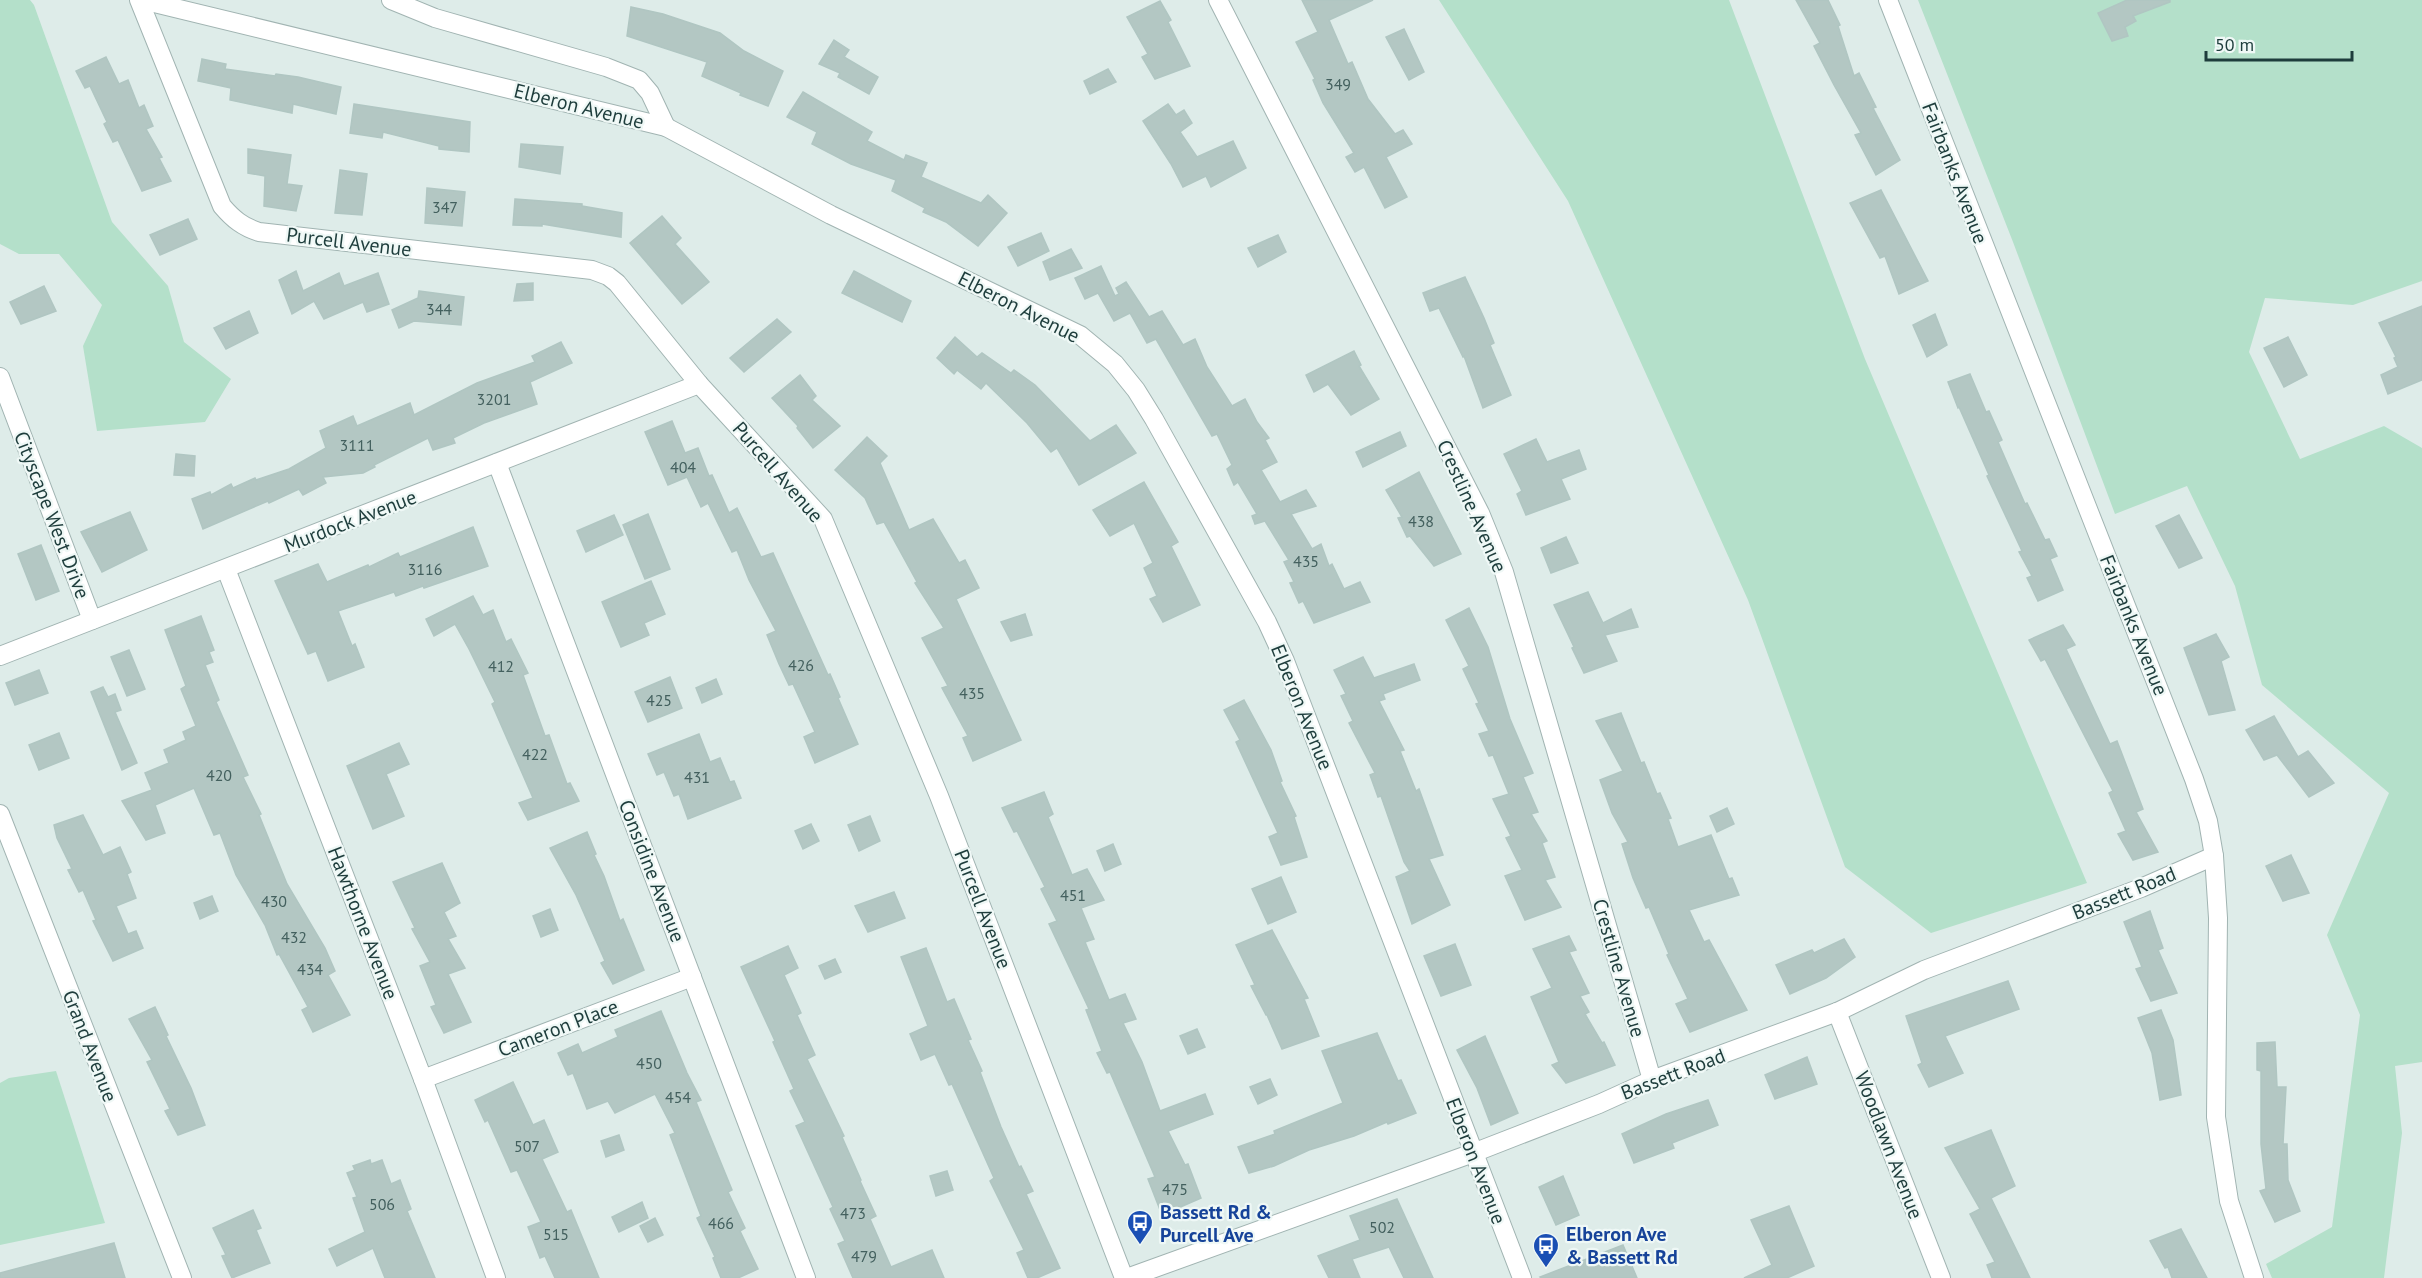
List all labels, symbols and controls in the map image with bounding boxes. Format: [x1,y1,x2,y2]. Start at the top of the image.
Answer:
scale bar [2206,24,2352,62]
text: 50 m [2215,33,2254,56]
house number: 349 [1325,74,1351,94]
street label: Elberon Avenue [511,77,647,135]
street label: Fairbanks Avenue [1916,99,1994,247]
house number: 347 [432,197,458,217]
street label: Purcell Avenue [285,221,413,263]
street label: Elberon Avenue [954,265,1084,349]
house number: 344 [426,299,452,319]
house number: 3201 [477,389,511,409]
street label: Purcell Avenue [727,416,829,528]
street label: Cityscape West Drive [8,428,96,602]
house number: 3111 [340,435,374,455]
street label: Crestline Avenue [1431,436,1513,576]
house number: 404 [670,457,696,477]
street label: Murdock Avenue [280,484,420,558]
house number: 438 [1408,511,1434,531]
house number: 435 [1293,551,1319,571]
street label: Fairbanks Avenue [2094,551,2174,699]
house number: 3116 [408,559,442,579]
street label: Elberon Avenue [1265,640,1339,774]
house number: 426 [788,655,814,675]
house number: 412 [488,656,514,676]
house number: 435 [959,683,985,703]
house number: 425 [646,690,672,710]
house number: 422 [522,744,548,764]
house number: 420 [206,765,232,785]
house number: 431 [684,767,710,787]
street label: Considine Avenue [613,796,691,946]
street label: Hawthorne Avenue [322,843,404,1003]
street label: Purcell Avenue [948,846,1018,972]
street label: Bassett Road [2068,860,2180,926]
house number: 451 [1060,885,1086,905]
house number: 430 [261,891,287,911]
street label: Crestline Avenue [1587,896,1651,1040]
house number: 432 [281,927,307,947]
house number: 434 [297,959,323,979]
street label: Grand Avenue [57,986,123,1106]
street label: Cameron Place [494,993,622,1063]
street label: Bassett Road [1617,1042,1729,1106]
house number: 450 [636,1053,662,1073]
street label: Woodlawn Avenue [1849,1067,1929,1223]
house number: 454 [665,1087,691,1107]
street label: Elberon Avenue [1440,1094,1512,1228]
house number: 507 [514,1136,540,1156]
house number: 475 [1162,1179,1188,1199]
house number: 506 [369,1194,395,1214]
place label: Bassett Rd & Purcell Ave [1160,1199,1272,1248]
house number: 473 [840,1203,866,1223]
bus stop icon: Bassett Rd & Purcell Ave [1125,1208,1155,1246]
house number: 466 [708,1213,734,1233]
house number: 502 [1369,1217,1395,1237]
place label: Elberon Ave & Bassett Rd [1566,1221,1678,1270]
house number: 515 [543,1224,569,1244]
bus stop icon: Elberon Ave & Bassett Rd [1531,1231,1561,1269]
house number: 479 [851,1246,877,1266]

